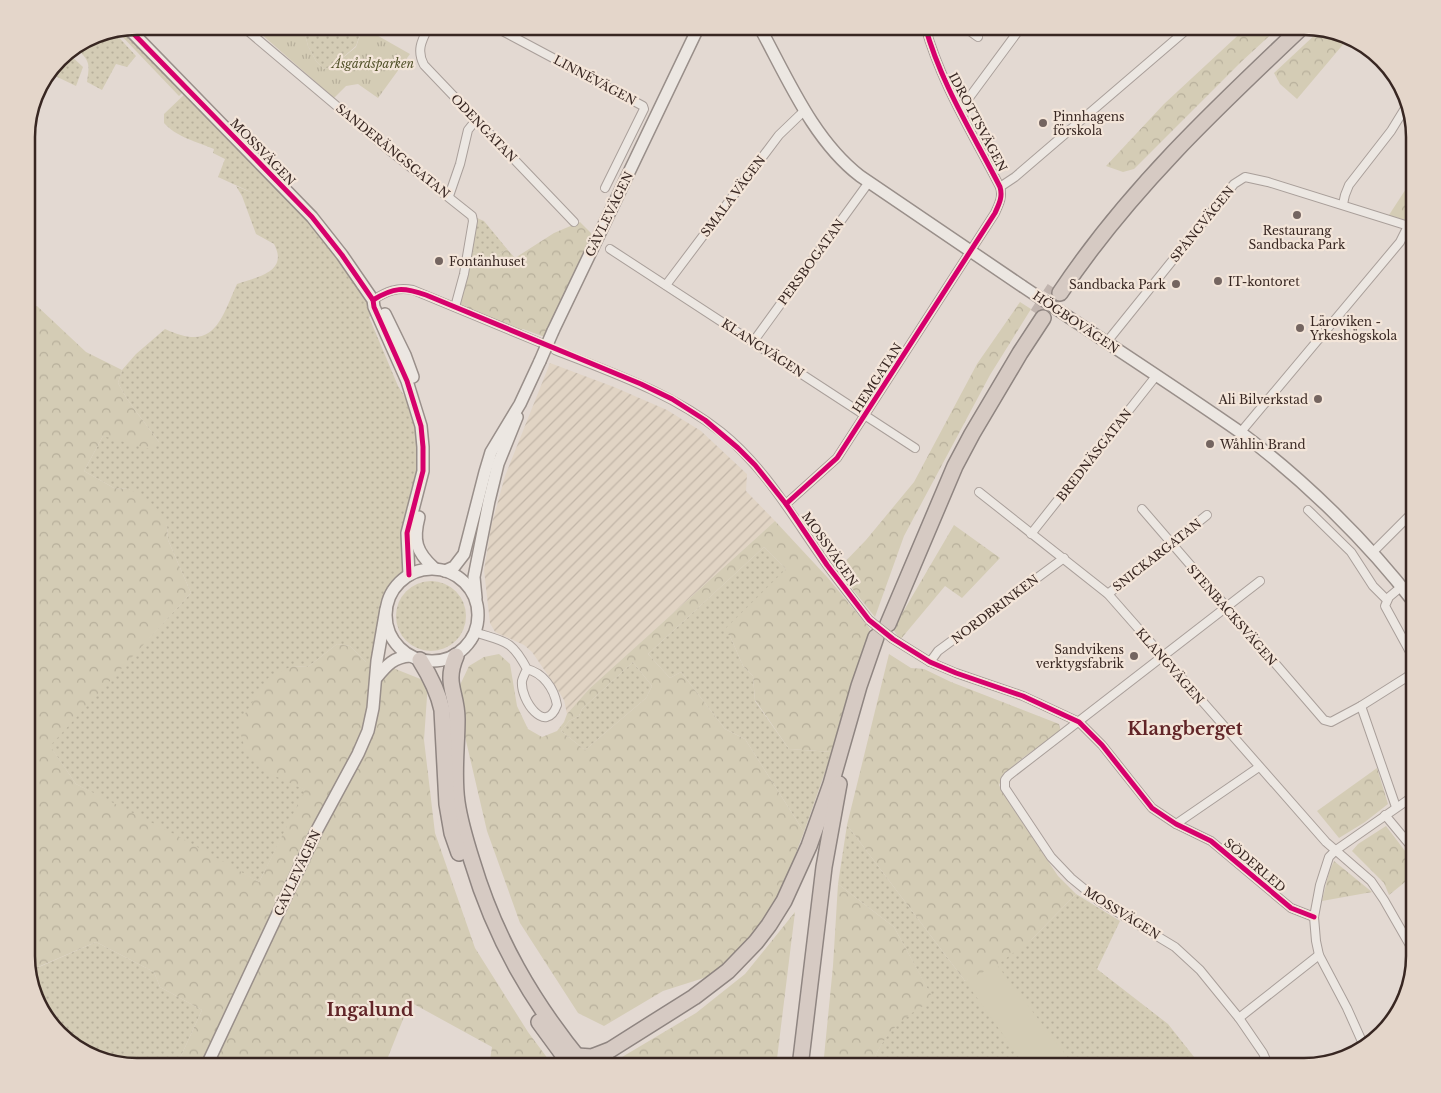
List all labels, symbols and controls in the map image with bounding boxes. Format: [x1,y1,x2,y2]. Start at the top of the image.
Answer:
street label: LINNÉVÄGEN [551,51,640,108]
park label: Åsgårdsparken [330,55,415,71]
street label: IDROTTSVÄGEN [945,69,1011,174]
street label: ODENGATAN [448,91,520,165]
street label: SANDERÄNGSGATAN [333,100,454,202]
place label: Pinnhagens förskola [1053,109,1125,138]
street label: MOSSVÄGEN [227,115,300,189]
marker: Pinnhagens förskola [1037,117,1049,129]
street label: SMALA VÄGEN [697,152,769,240]
street label: GÄVLEVÄGEN [581,168,636,259]
street label: SPÅNGVÄGEN [1166,182,1237,265]
marker: Restaurang Sandbacka Park [1291,209,1303,221]
street label: PERSBOGATAN [775,216,847,308]
place label: Restaurang Sandbacka Park [1249,223,1346,252]
place label: Fontänhuset [449,254,526,269]
marker: Fontänhuset [433,255,445,267]
place label: IT-kontoret [1228,274,1300,289]
marker: IT-kontoret [1212,275,1224,287]
place label: Sandbacka Park [1069,277,1167,292]
marker: Sandbacka Park [1170,278,1182,290]
street label: HÖGBOVÄGEN [1030,287,1123,356]
place label: Läroviken - Yrkeshögskola [1309,314,1397,343]
street label: KLANGVÄGEN [719,315,808,380]
marker: Läroviken - Yrkeshögskola [1294,322,1306,334]
street label: HEMGATAN [849,340,905,416]
place label: Ali Bilverkstad [1217,392,1308,407]
marker: Ali Bilverkstad [1312,393,1324,405]
street label: BREDNÄSGATAN [1053,405,1135,504]
place label: Wåhlin Brand [1219,437,1306,452]
marker: Wåhlin Brand [1204,438,1216,450]
street label: MOSSVÄGEN [799,508,862,589]
street label: SNICKARGATAN [1110,516,1204,594]
street label: STENBACKSVÄGEN [1184,561,1281,669]
street label: NORDBRINKEN [949,571,1042,647]
street label: KLANGVÄGEN [1133,624,1208,707]
place label: Sandvikens verktygsfabrik [1036,642,1125,671]
marker: Sandvikens verktygsfabrik [1128,650,1140,662]
district label: Klangberget [1127,718,1243,740]
street label: GÄVLEVÄGEN [270,827,324,918]
street label: SÖDERLED [1221,834,1289,895]
street label: MOSSVÄGEN [1081,883,1164,943]
district label: Ingalund [327,999,414,1021]

